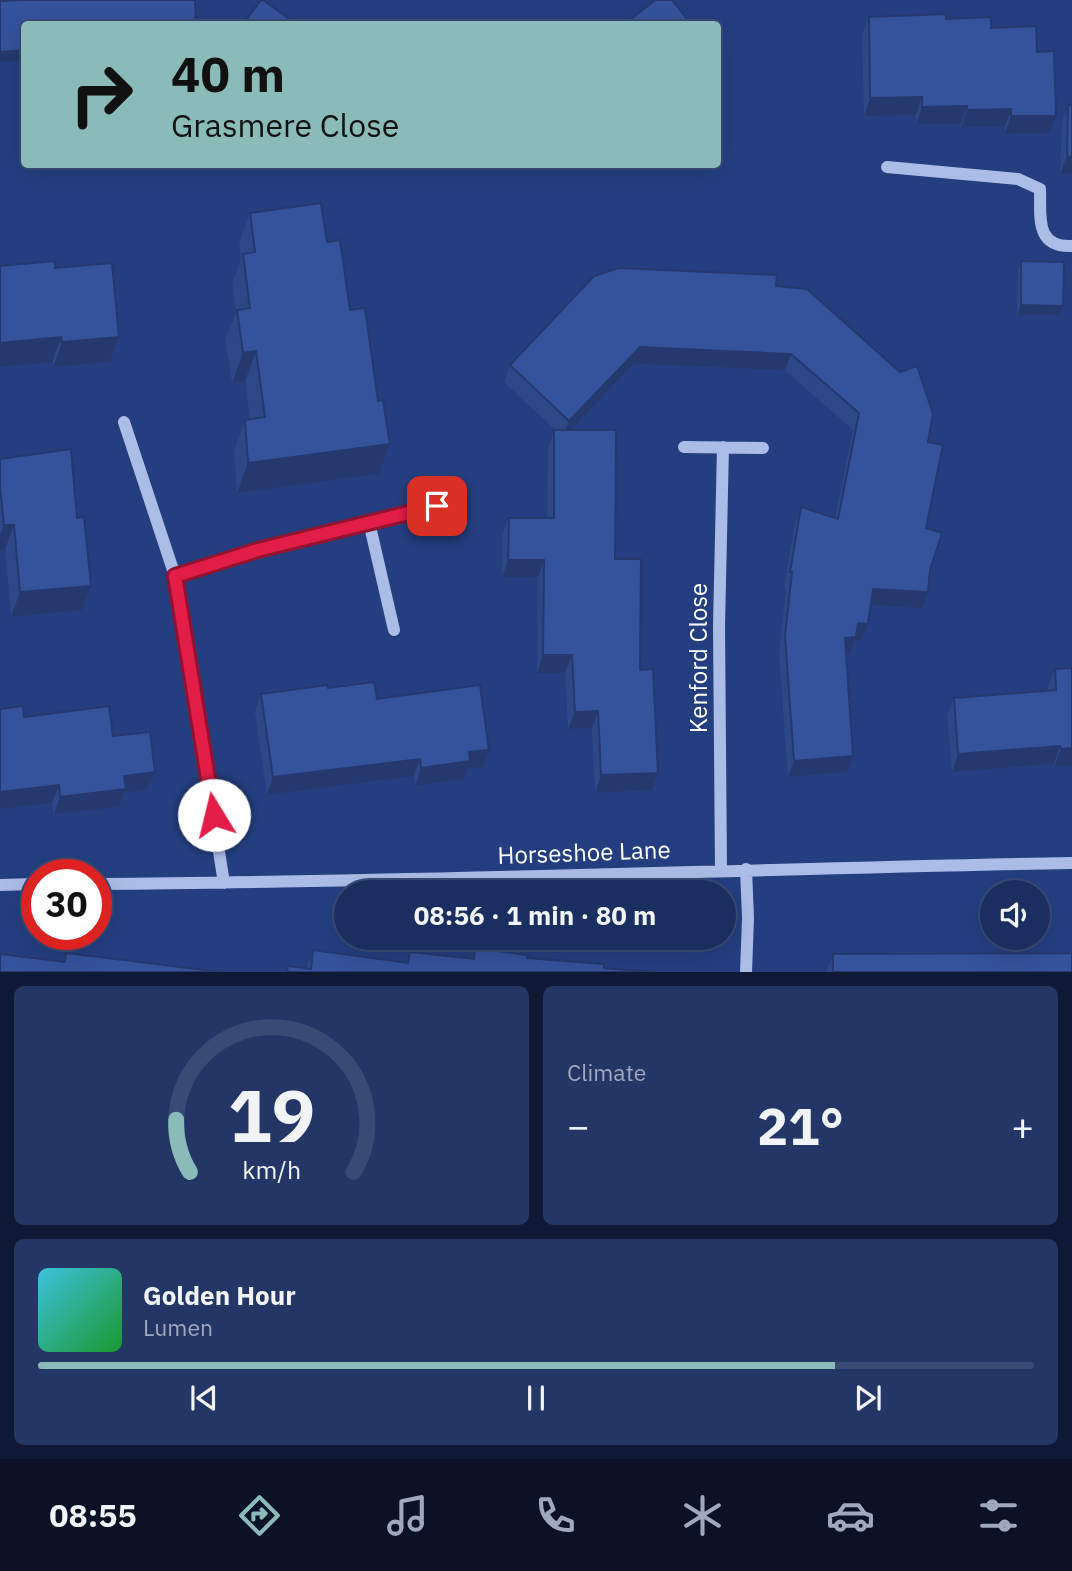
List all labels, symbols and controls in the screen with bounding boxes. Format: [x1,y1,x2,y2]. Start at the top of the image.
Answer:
text: 40 m [171,42,285,105]
icon: right [56,49,147,140]
text: Grasmere Close [171,104,399,146]
pin [407,476,467,536]
icon: arrive [418,487,456,525]
street label: Kenford Close [682,583,714,733]
position arrow [177,778,251,852]
street label: Horseshoe Lane [497,833,671,871]
speed limit sign: 30 [21,859,112,950]
map controls [980,880,1050,950]
button: sound [980,880,1050,950]
text: 08:56 · 1 min · 80 m [414,898,656,932]
text: Climate [567,1057,646,1087]
text: 19 [228,1067,315,1162]
text: 21° [757,1092,844,1159]
text: − [567,1101,590,1150]
text: + [1011,1101,1034,1150]
text: km/h [242,1152,301,1185]
text: Golden Hour [143,1278,296,1312]
text: Lumen [143,1312,213,1342]
icon: previous [185,1379,223,1417]
icon: pause [517,1379,555,1417]
icon: next [849,1379,887,1417]
icon: directions [235,1491,284,1540]
icon: music [383,1491,432,1540]
icon: phone [531,1491,580,1540]
icon: climate [678,1491,727,1540]
icon: car [826,1491,875,1540]
icon: filters [974,1491,1023,1540]
text: 08:55 [49,1494,137,1536]

